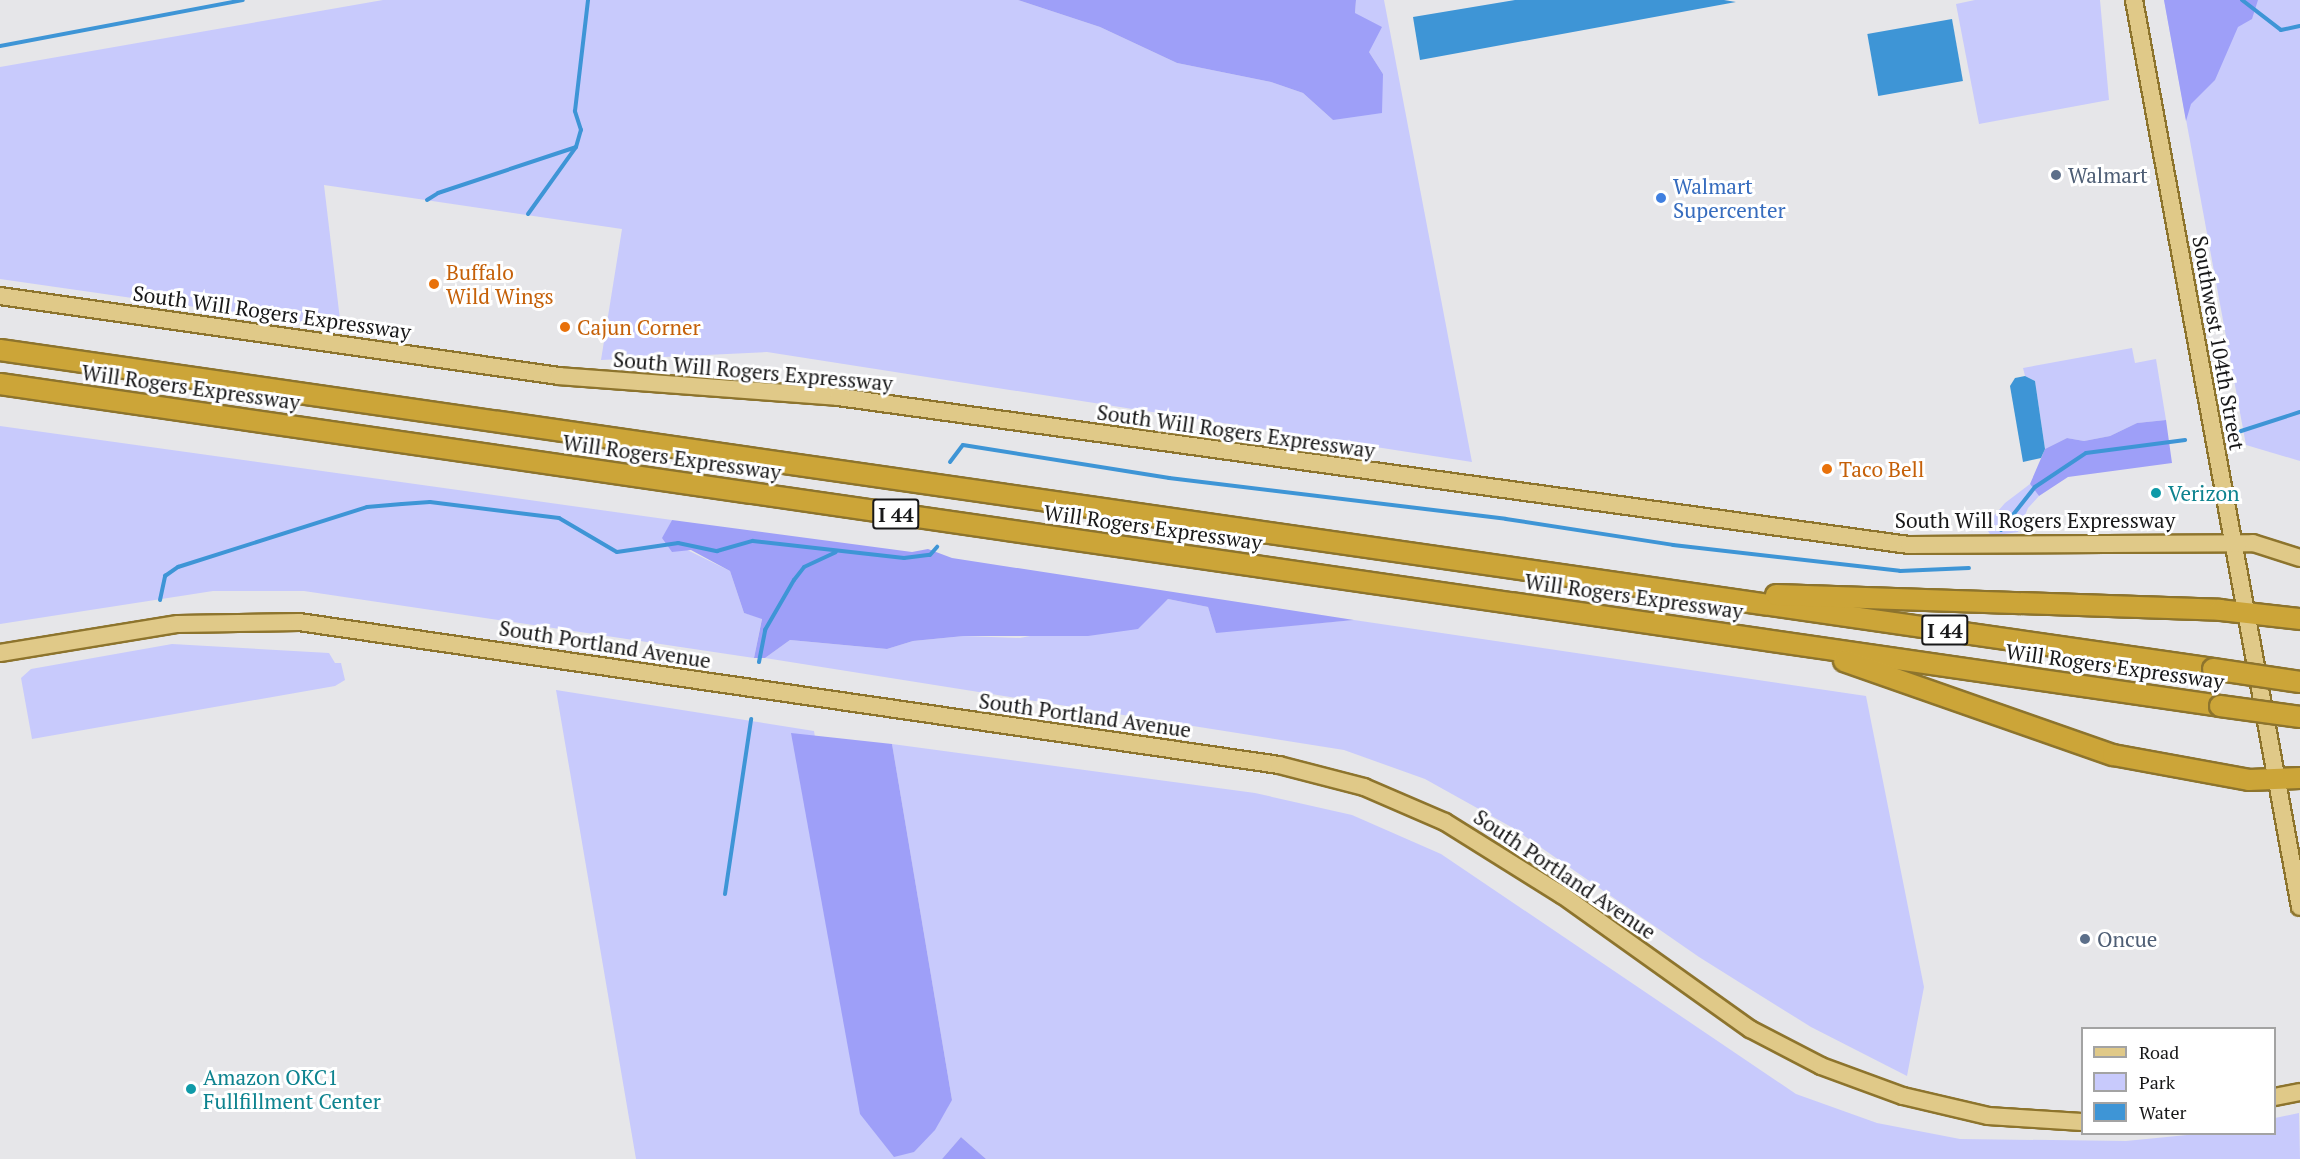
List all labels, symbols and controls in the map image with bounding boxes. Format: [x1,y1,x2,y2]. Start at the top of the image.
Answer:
place label: Walmart [2068,162,2148,188]
marker: Walmart [2049,168,2063,182]
place label: Walmart Supercenter [1673,173,1786,223]
marker: Walmart Supercenter [1654,191,1668,205]
street label: Southwest 104th Street [2188,234,2250,452]
place label: Buffalo Wild Wings [446,259,554,309]
marker: Buffalo Wild Wings [427,277,441,291]
street label: South Will Rogers Expressway [131,280,413,344]
place label: Cajun Corner [577,314,701,340]
marker: Cajun Corner [558,320,572,334]
street label: South Will Rogers Expressway [612,346,894,396]
street label: Will Rogers Expressway [80,359,302,415]
street label: South Will Rogers Expressway [1095,399,1377,463]
street label: Will Rogers Expressway [561,429,783,485]
place label: Taco Bell [1839,456,1924,482]
marker: Taco Bell [1820,462,1834,476]
place label: Verizon [2168,480,2239,506]
marker: Verizon [2149,486,2163,500]
road number: I 44 [872,497,920,531]
street label: Will Rogers Expressway [1042,499,1264,555]
street label: South Will Rogers Expressway [1895,507,2175,533]
street label: Will Rogers Expressway [1523,568,1745,624]
road number: I 44 [1921,613,1969,647]
street label: South Portland Avenue [497,615,713,673]
street label: Will Rogers Expressway [2004,638,2226,694]
street label: South Portland Avenue [977,688,1193,742]
street label: South Portland Avenue [1469,804,1661,944]
place label: Oncue [2097,926,2157,952]
marker: Oncue [2078,932,2092,946]
legend [2081,1027,2276,1135]
text: Road [2139,1040,2179,1064]
place label: Amazon OKC1 Fullfillment Center [203,1064,381,1114]
text: Park [2139,1070,2175,1094]
marker: Amazon OKC1 Fullfillment Center [184,1082,198,1096]
text: Water [2139,1100,2186,1124]

